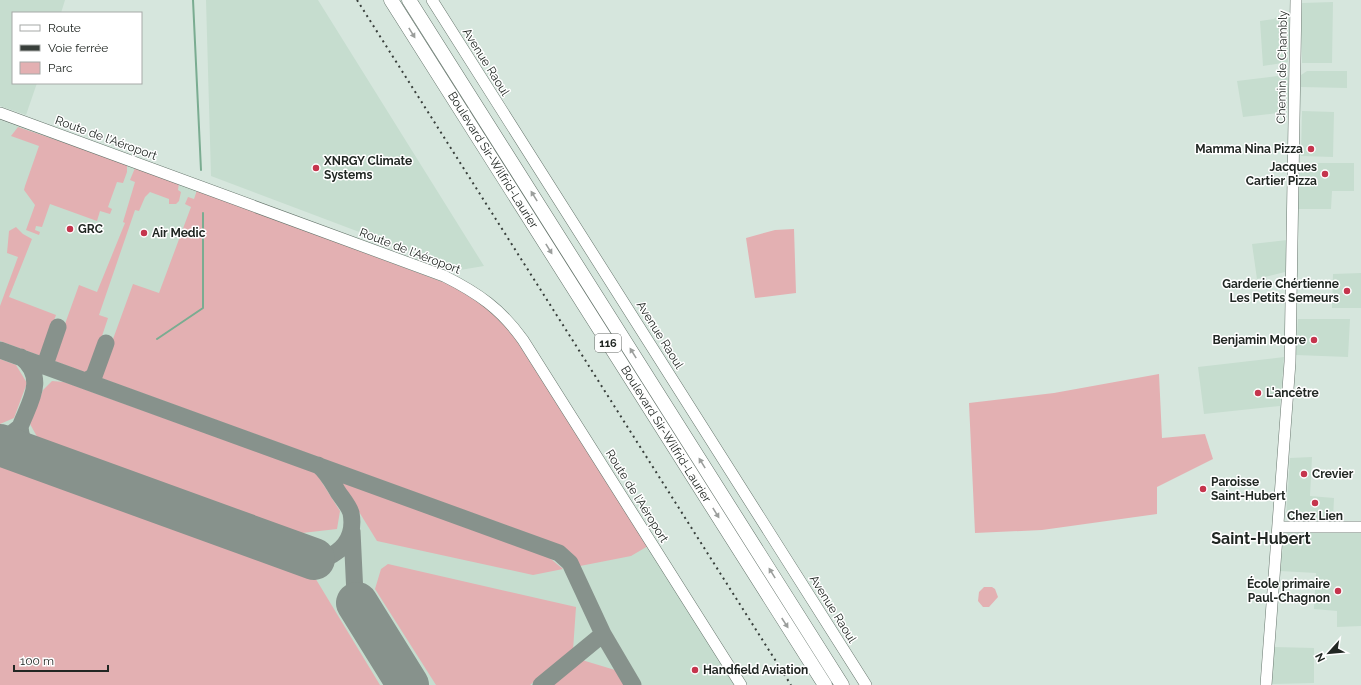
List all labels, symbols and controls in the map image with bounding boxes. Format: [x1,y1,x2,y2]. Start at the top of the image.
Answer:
street label: Chemin de Chambly [1274,10,1290,124]
legend [12,12,142,84]
text: Route [48,21,81,35]
street label: Avenue Raoul [460,26,513,99]
one-way arrow [408,28,416,38]
text: Voie ferrée [48,41,108,55]
text: Parc [48,61,73,75]
street label: Boulevard Sir-Wilfrid-Laurier [445,89,541,232]
street label: Route de l'Aéroport [53,113,159,163]
place label: Mamma Nina Pizza [1195,142,1303,156]
marker: Mamma Nina Pizza [1306,144,1316,154]
place label: XNRGY Climate Systems [323,154,412,182]
place label: Jacques Cartier Pizza [1246,160,1317,188]
marker: XNRGY Climate Systems [311,163,321,173]
marker: Jacques Cartier Pizza [1320,169,1330,179]
one-way arrow [530,190,537,202]
place label: GRC [78,222,103,236]
marker: GRC [65,224,75,234]
street label: Route de l'Aéroport [358,225,462,277]
place label: Air Medic [152,226,206,240]
marker: Air Medic [139,228,149,238]
one-way arrow [545,244,553,254]
place label: Garderie Chértienne Les Petits Semeurs [1222,277,1339,305]
marker: Garderie Chértienne Les Petits Semeurs [1342,286,1352,296]
street label: Avenue Raoul [634,299,687,372]
place label: Benjamin Moore [1212,333,1306,347]
road number: 116 [595,334,621,352]
marker: Benjamin Moore [1309,335,1319,345]
one-way arrow [629,348,637,358]
street label: Boulevard Sir-Wilfrid-Laurier [618,363,714,506]
place label: L'ancêtre [1266,386,1319,400]
marker: L'ancêtre [1253,388,1263,398]
street label: Route de l'Aéroport [603,447,671,545]
one-way arrow [699,457,706,469]
place label: Crevier [1312,467,1354,481]
marker: Crevier [1299,469,1309,479]
place label: Paroisse Saint-Hubert [1211,475,1286,503]
marker: Paroisse Saint-Hubert [1198,484,1208,494]
marker: Chez Lien [1310,498,1320,508]
one-way arrow [712,508,720,518]
place label: Chez Lien [1287,509,1343,523]
district label: Saint-Hubert [1211,529,1311,548]
one-way arrow [768,567,775,579]
street label: Avenue Raoul [807,573,860,646]
place label: École primaire Paul-Chagnon [1247,576,1330,605]
marker: École primaire Paul-Chagnon [1333,586,1343,596]
one-way arrow [782,617,789,629]
north arrow [1309,633,1349,673]
scale bar [14,647,108,673]
text: N [1313,651,1328,664]
text: 100 m [20,654,54,668]
place label: Handfield Aviation [703,663,808,677]
marker: Handfield Aviation [690,665,700,675]

